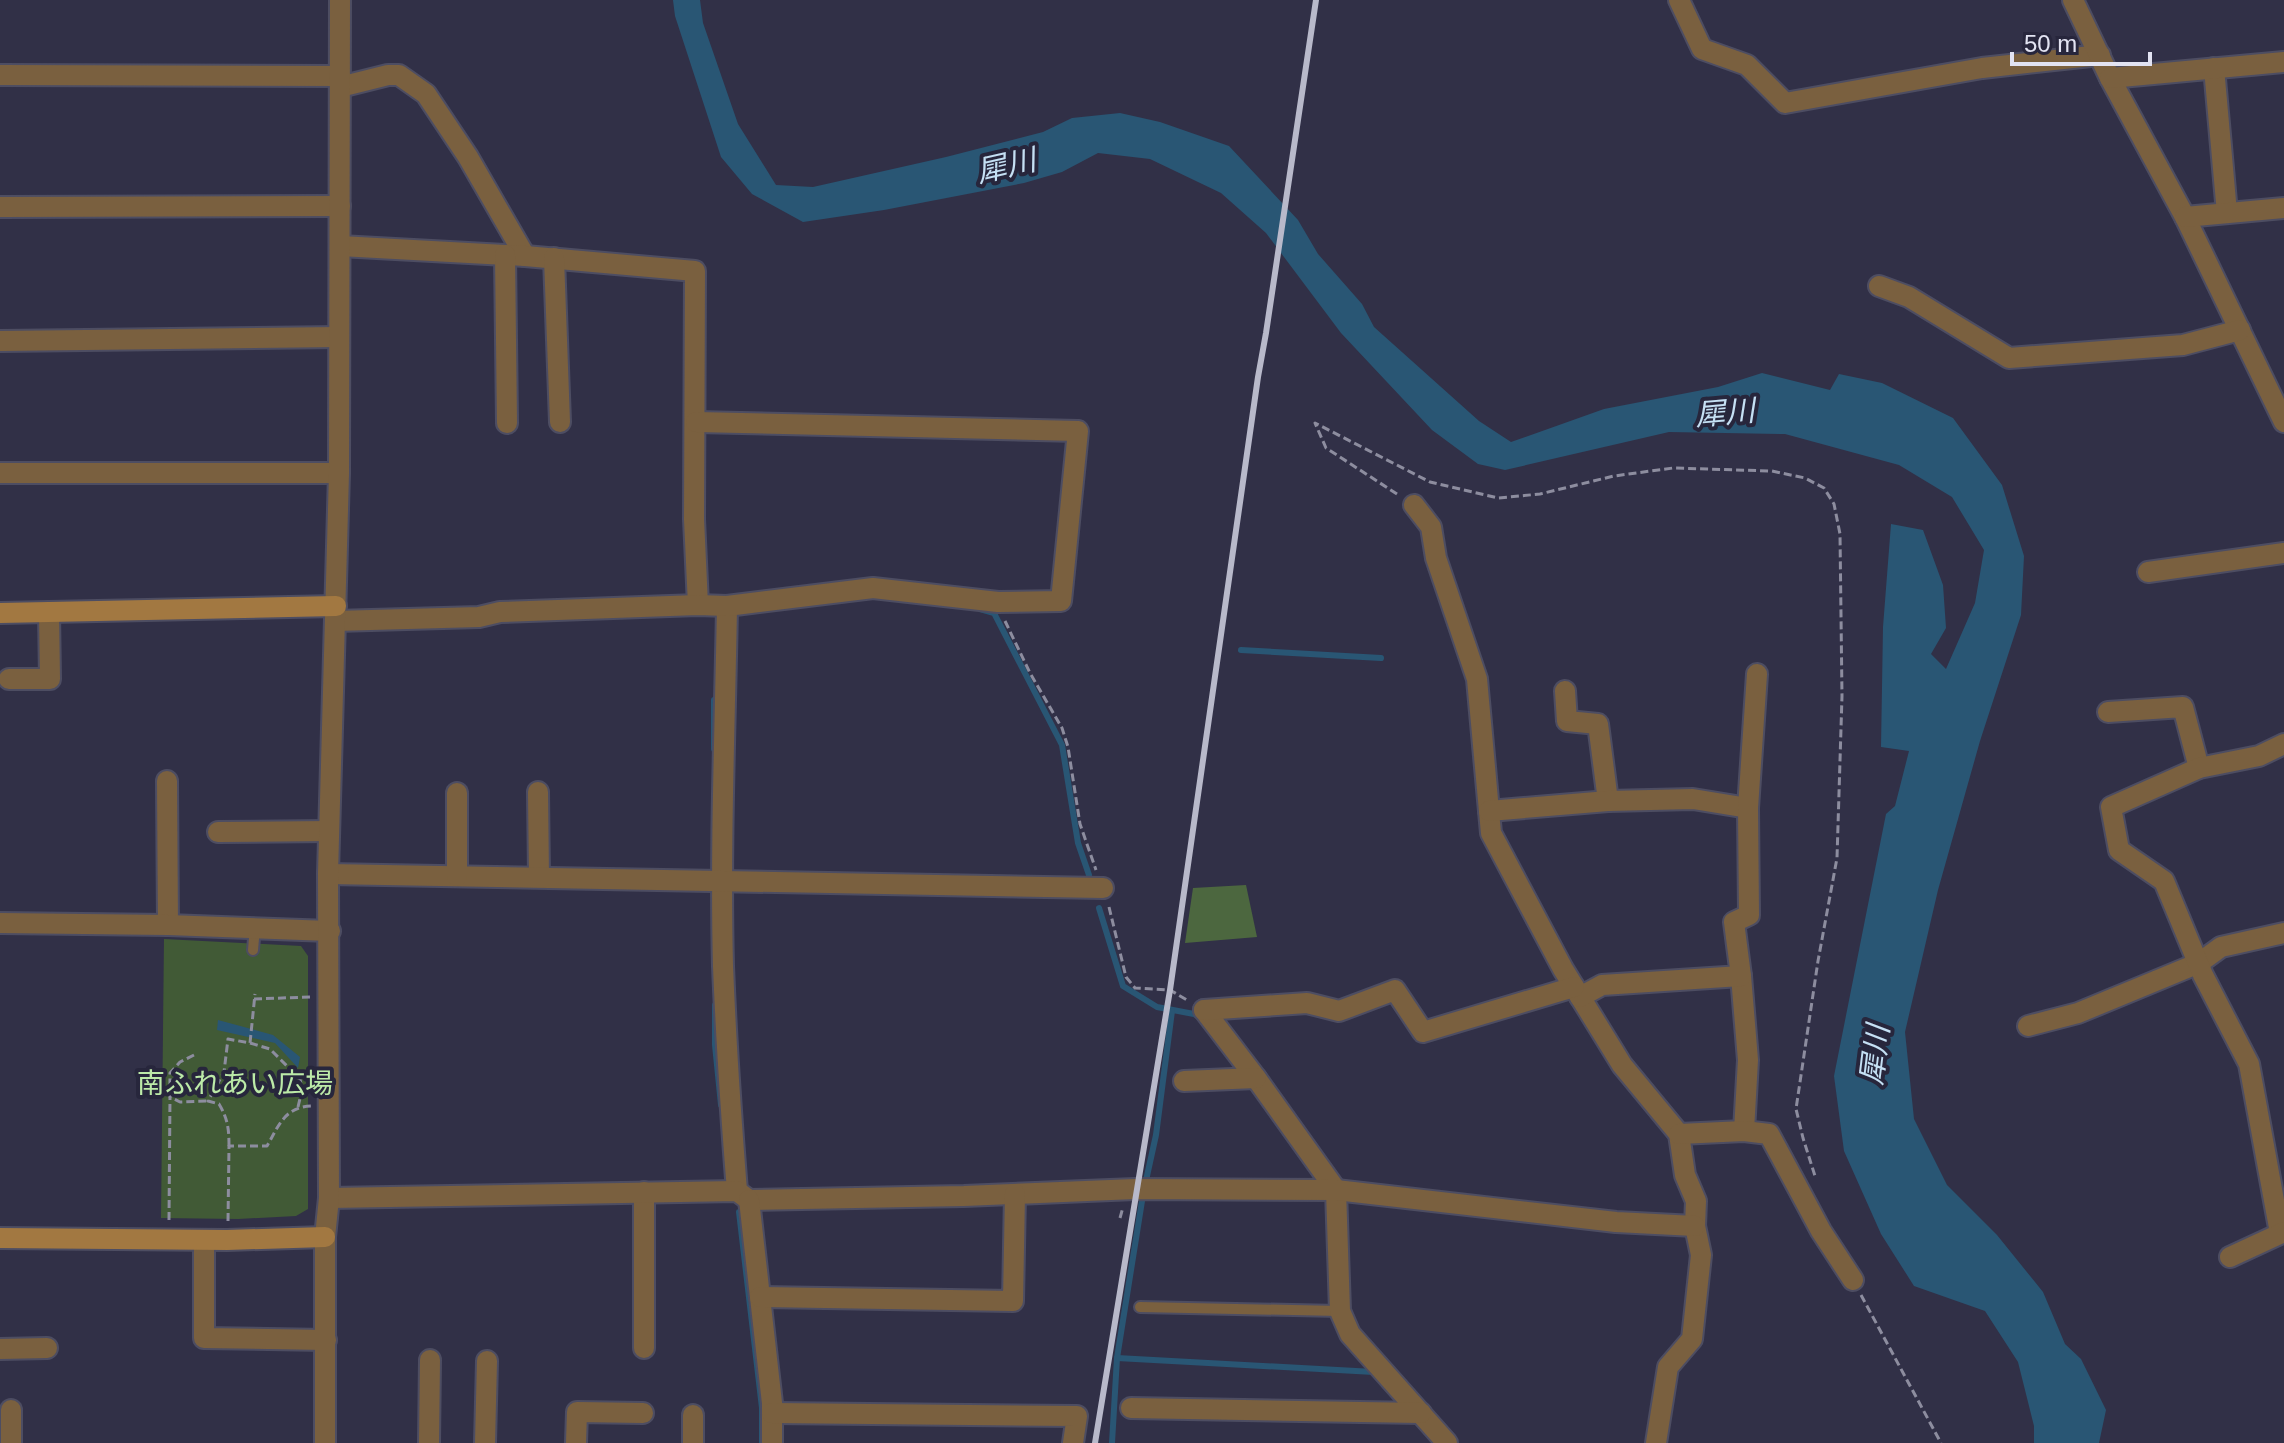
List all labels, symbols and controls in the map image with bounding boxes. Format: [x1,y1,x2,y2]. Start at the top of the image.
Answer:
scale bar [2012,16,2150,66]
text: 50 m [2024,30,2077,57]
water label: 犀川 [973,142,1042,188]
water label: 犀川 [1694,393,1759,432]
water label: 犀川 [1854,1020,1895,1087]
park label: 南ふれあい広場 [137,1068,333,1099]

